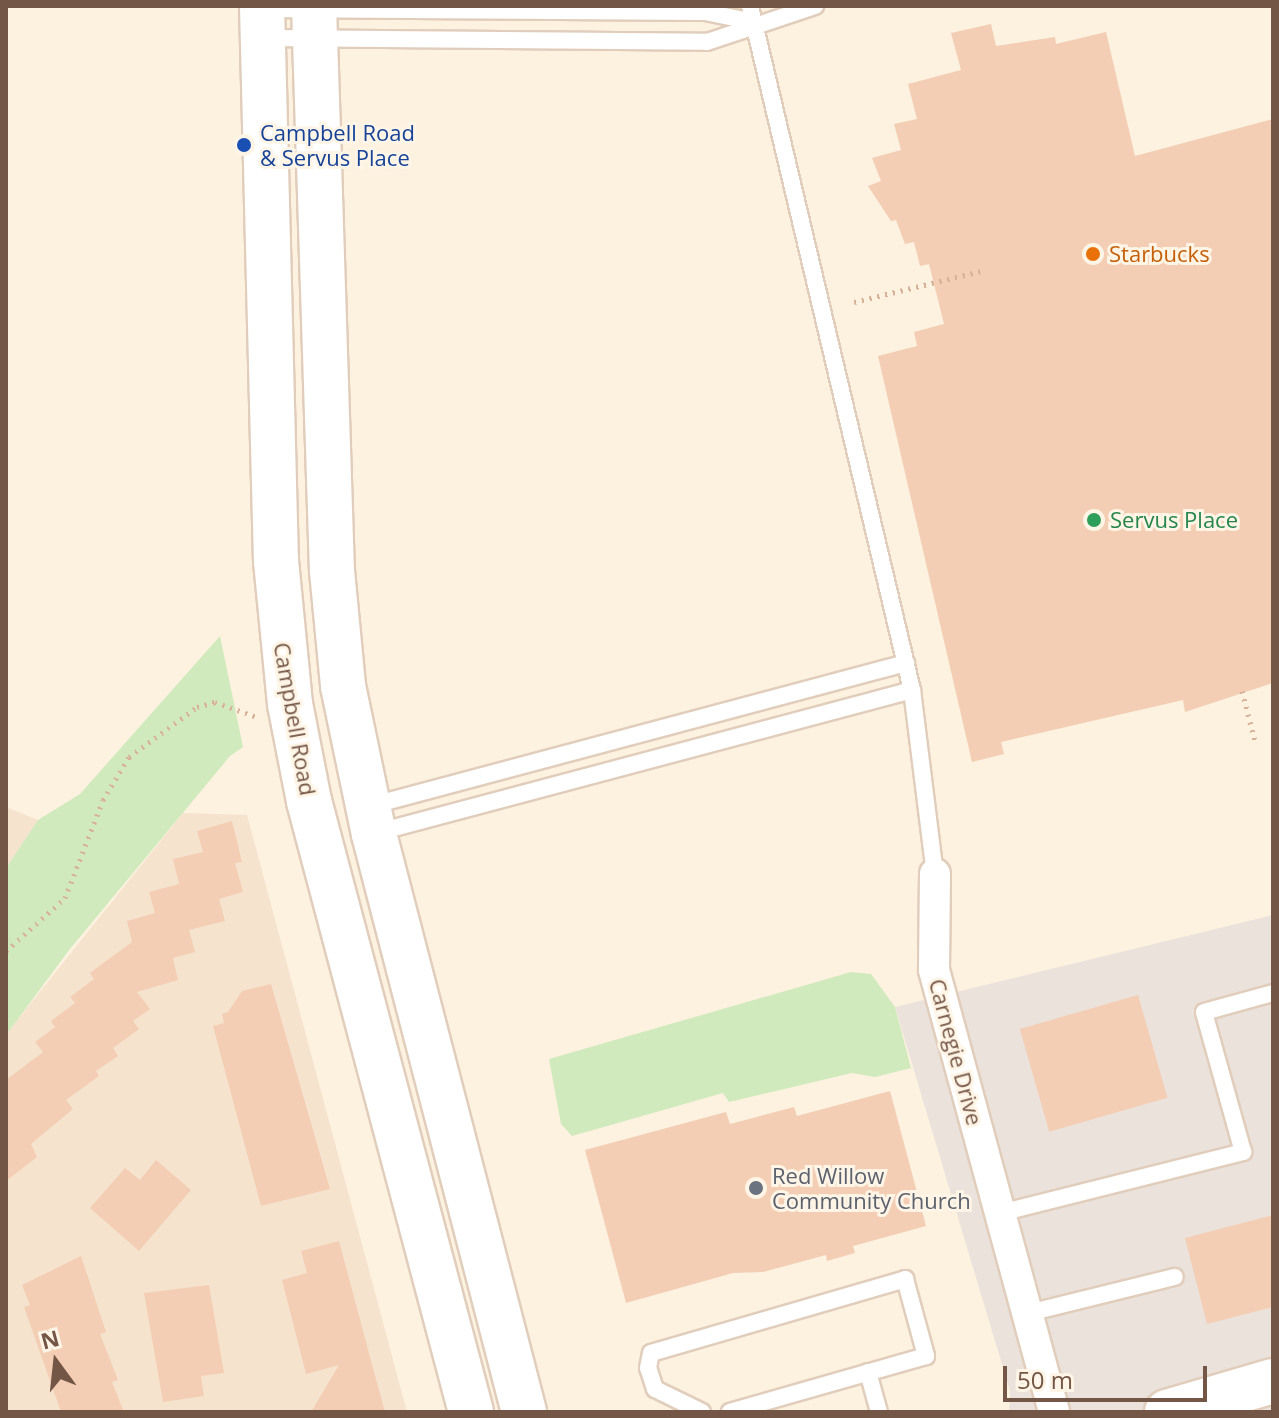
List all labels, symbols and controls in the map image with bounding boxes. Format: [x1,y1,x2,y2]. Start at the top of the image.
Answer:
place label: Campbell Road & Servus Place [260,119,415,170]
marker: Campbell Road & Servus Place [235,136,253,154]
place label: Starbucks [1109,241,1210,267]
marker: Starbucks [1084,245,1102,263]
place label: Servus Place [1110,507,1238,533]
marker: Servus Place [1085,511,1103,529]
street label: Campbell Road [269,640,321,798]
street label: Carnegie Drive [924,976,988,1128]
place label: Red Willow Community Church [772,1162,971,1214]
marker: Red Willow Community Church [747,1179,765,1197]
north arrow [16,1322,96,1402]
text: N [37,1322,62,1356]
scale bar [1007,1350,1211,1400]
text: 50 m [1017,1363,1073,1396]

